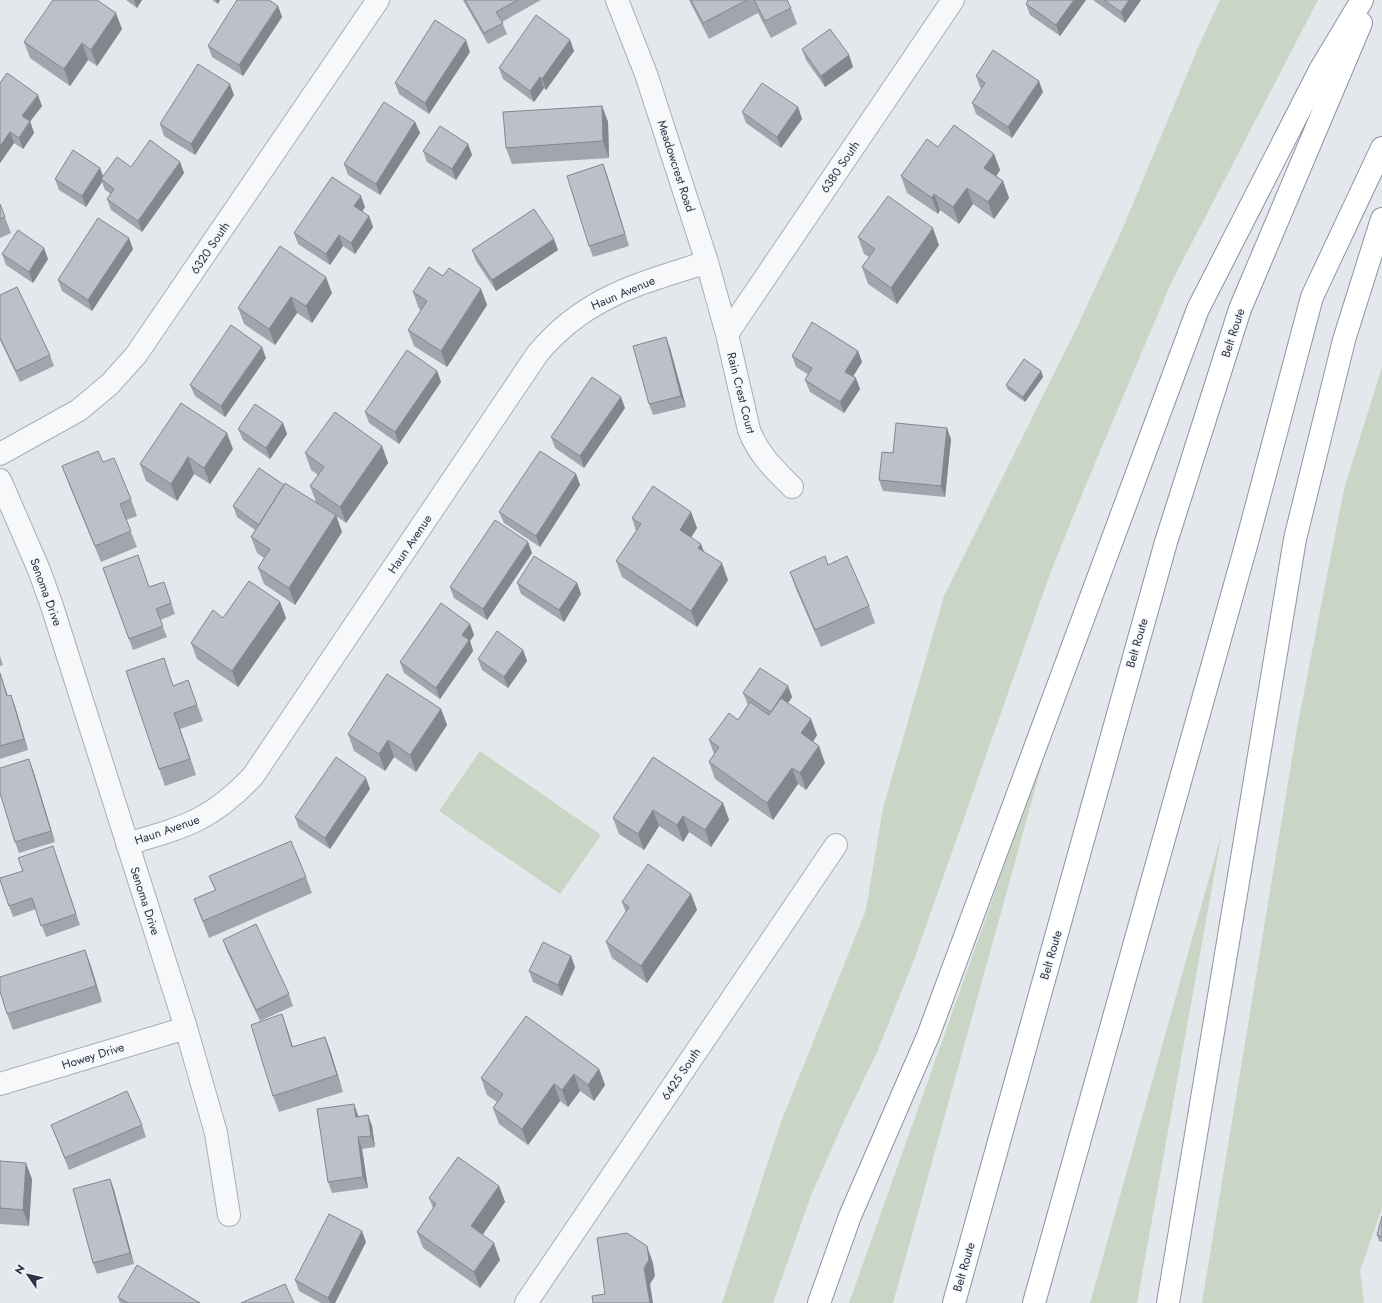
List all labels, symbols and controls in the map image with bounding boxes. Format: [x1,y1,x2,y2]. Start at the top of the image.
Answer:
street label: Meadowcrest Road [653,118,699,214]
street label: 6380 South [816,137,864,197]
street label: 6320 South [186,218,234,278]
street label: Haun Avenue [588,271,658,315]
street label: Belt Route [1217,306,1249,360]
street label: Rain Crest Court [722,350,760,436]
street label: Haun Avenue [384,511,436,577]
street label: Senoma Drive [25,556,67,628]
street label: Belt Route [1121,616,1153,670]
street label: Haun Avenue [132,810,202,850]
street label: Senoma Drive [125,864,165,938]
street label: Belt Route [1035,928,1067,982]
street label: Howey Drive [60,1038,126,1074]
street label: 6425 South [657,1044,705,1104]
street label: Belt Route [948,1240,980,1294]
north arrow [8,1255,48,1295]
text: N [11,1261,29,1278]

